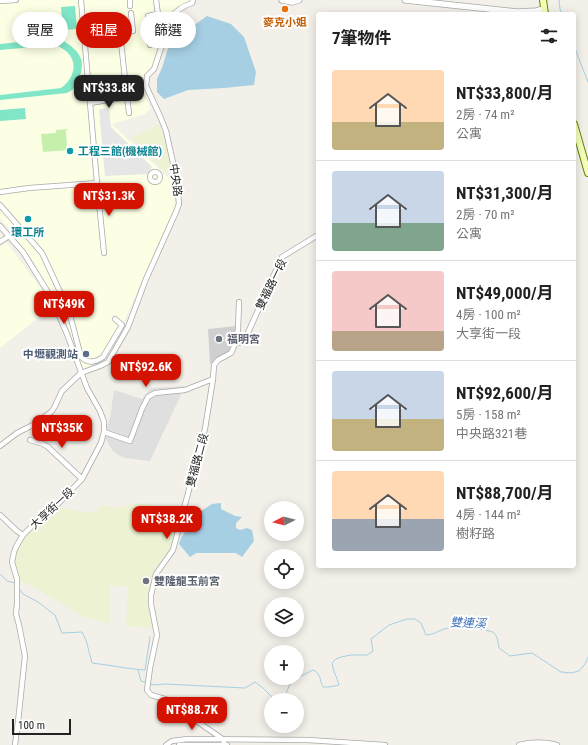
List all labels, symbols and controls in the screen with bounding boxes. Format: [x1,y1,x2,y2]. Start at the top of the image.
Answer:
marker: 麥克小姐 [280,4,290,14]
chip: 買屋 [12,12,68,48]
chip: 租屋 [76,12,132,48]
chip: 篩選 [140,12,196,48]
place label: 麥克小姐 [263,16,307,29]
icon: filters [538,25,560,47]
text: 7筆物件 [332,28,392,48]
pin: NT$33.8K [68,75,150,109]
text: NT$33.8K [83,80,135,95]
text: NT$33,800/月 [456,83,554,103]
icon: home [364,86,412,134]
text: 2房 · 74 m² [456,107,514,122]
text: 公寓 [456,126,482,141]
place label: 工程三館(機械館) [78,145,162,158]
marker: 工程三館(機械館) [65,146,75,156]
street label: 中央路 [167,163,184,197]
pin: NT$31.3K [68,183,150,217]
text: NT$31,300/月 [456,183,554,203]
icon: home [364,187,412,235]
text: NT$31.3K [83,188,135,203]
text: 2房 · 70 m² [456,207,514,222]
marker: 環工所 [23,214,33,224]
place label: 環工所 [12,226,45,239]
text: 公寓 [456,226,482,241]
street label: 雙福路一段 [254,257,289,312]
text: NT$49,000/月 [456,283,554,303]
icon: home [364,287,412,335]
pin: NT$49K [31,291,97,325]
text: NT$49K [43,296,85,311]
text: 4房 · 100 m² [456,307,521,322]
text: 大享街一段 [456,326,521,341]
place label: 福明宮 [227,333,260,346]
marker: 福明宮 [214,334,224,344]
place label: 中壢觀測站 [23,348,78,361]
marker: 中壢觀測站 [81,349,91,359]
pin: NT$92.6K [105,354,187,388]
text: NT$92.6K [120,359,172,374]
text: NT$92,600/月 [456,383,554,403]
icon: home [364,387,412,435]
text: 5房 · 158 m² [456,407,521,422]
pin: NT$35K [29,415,95,449]
text: NT$35K [41,420,83,435]
text: 中央路321巷 [456,426,527,441]
street label: 雙福路二段 [184,432,211,488]
text: NT$88,700/月 [456,483,554,503]
street label: 大享街一段 [28,485,77,532]
icon: home [364,487,412,535]
north arrow [264,501,304,541]
map controls [264,501,304,733]
pin: NT$38.2K [126,506,208,540]
text: 4房 · 144 m² [456,507,521,522]
text: NT$38.2K [141,511,193,526]
text: 樹籽路 [456,526,495,541]
button: locate [264,549,304,589]
place label: 雙隆龍玉前宮 [154,575,220,588]
marker: 雙隆龍玉前宮 [141,576,151,586]
button: layers [264,597,304,637]
water label: 雙連溪 [450,615,488,631]
button: + [264,645,304,685]
button: − [264,693,304,733]
pin: NT$88.7K [151,697,233,731]
text: NT$88.7K [166,702,218,717]
scale bar [12,717,71,736]
text: 100 m [18,719,45,732]

